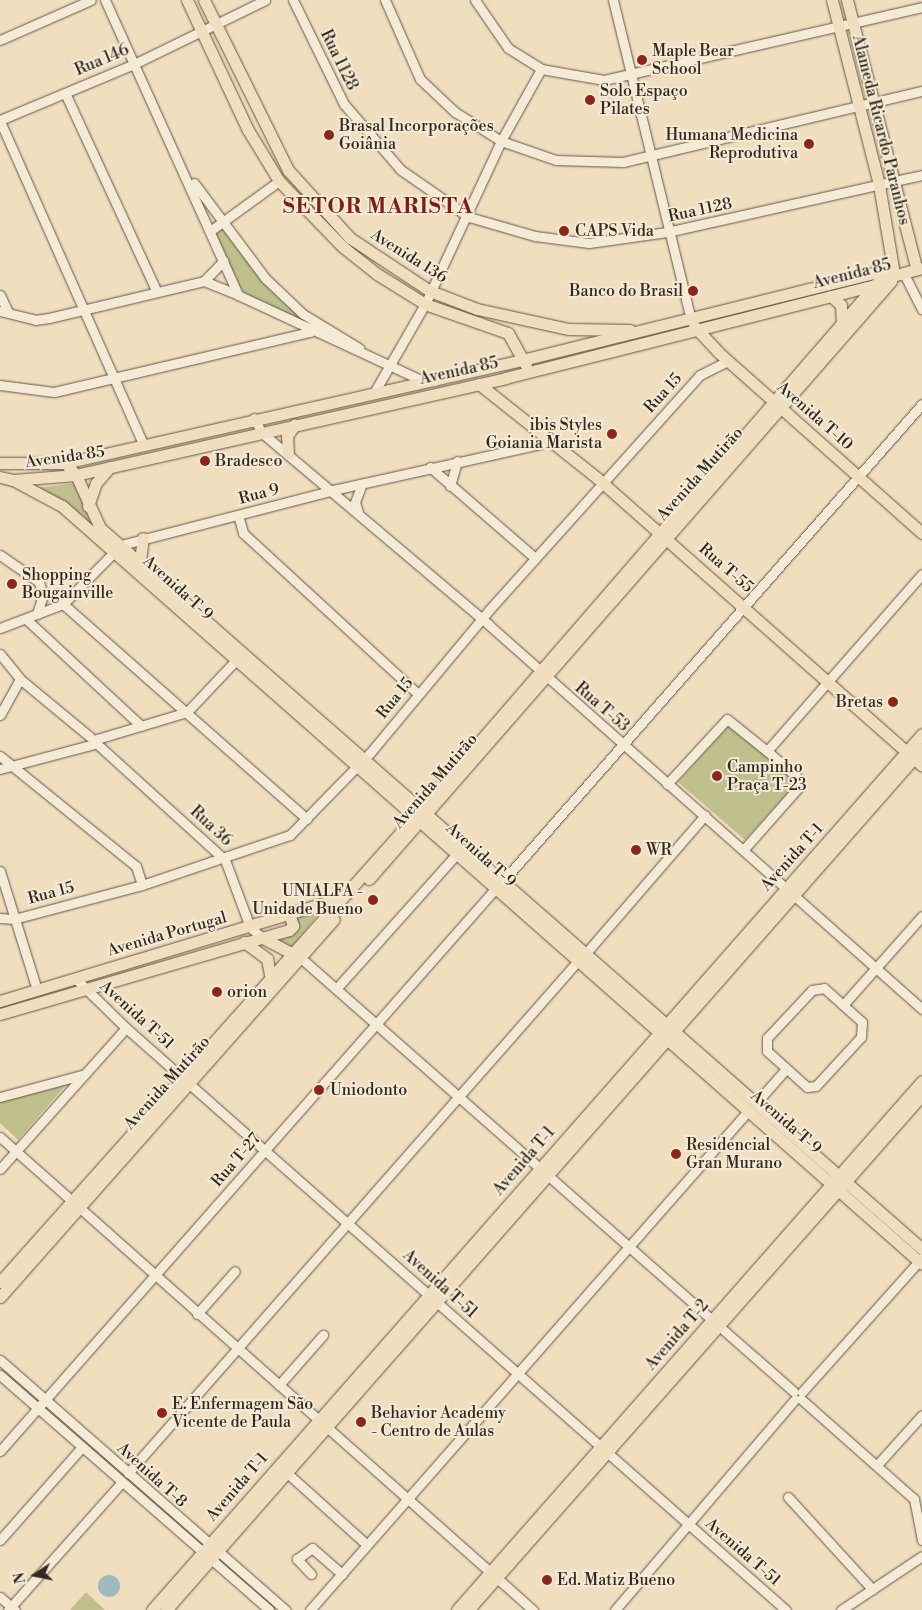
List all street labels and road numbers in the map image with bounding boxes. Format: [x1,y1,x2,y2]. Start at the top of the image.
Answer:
street label: Rua 1128 [316,27,362,93]
street label: Alameda Ricardo Paranhos [848,33,914,227]
street label: Rua 146 [72,40,132,80]
street label: Rua 1128 [666,194,734,226]
street label: Avenida 136 [367,225,451,287]
street label: Avenida 85 [811,255,893,293]
street label: Avenida 85 [418,353,500,389]
street label: Rua 15 [640,369,686,417]
street label: Avenida T-10 [773,378,857,454]
street label: Avenida Mutirão [653,423,747,525]
street label: Avenida 85 [24,442,106,472]
street label: Rua 9 [237,479,281,509]
street label: Rua T-55 [695,539,757,597]
street label: Avenida T-9 [139,552,217,624]
street label: Rua 15 [373,674,417,722]
street label: Rua T-53 [571,678,633,736]
street label: Avenida Mutirão [389,730,481,832]
street label: Rua 36 [186,802,236,850]
street label: Avenida T-9 [442,819,520,891]
street label: Avenida T-1 [757,819,827,895]
street label: Rua 15 [26,878,76,908]
street label: Avenida Portugal [105,908,229,960]
street label: Avenida T-51 [96,977,178,1053]
street label: Avenida Mutirão [120,1032,214,1134]
street label: Avenida T-9 [747,1086,825,1158]
street label: Avenida T-1 [489,1123,559,1199]
street label: Rua T-27 [207,1129,265,1191]
street label: Avenida T-51 [399,1246,481,1322]
street label: Avenida T-2 [641,1296,713,1374]
street label: Avenida T-8 [113,1439,191,1511]
street label: Avenida T-1 [202,1449,272,1525]
street label: Avenida T-51 [701,1514,785,1590]

